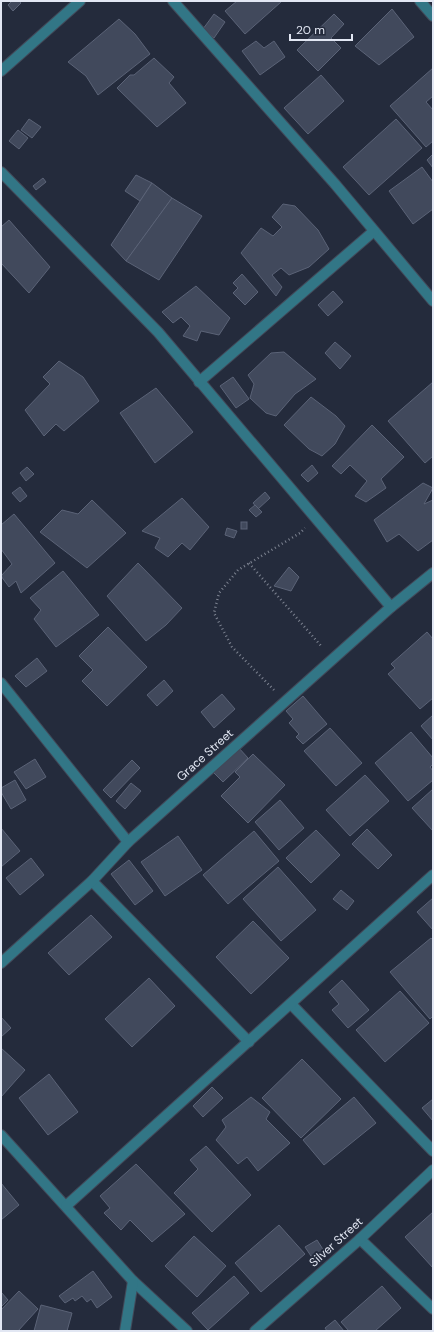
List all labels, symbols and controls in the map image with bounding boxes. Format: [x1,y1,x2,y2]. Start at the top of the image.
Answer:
scale bar [290,16,352,42]
text: 20 m [296,22,325,38]
street label: Grace Street [173,725,237,785]
street label: Silver Street [306,1213,366,1270]

